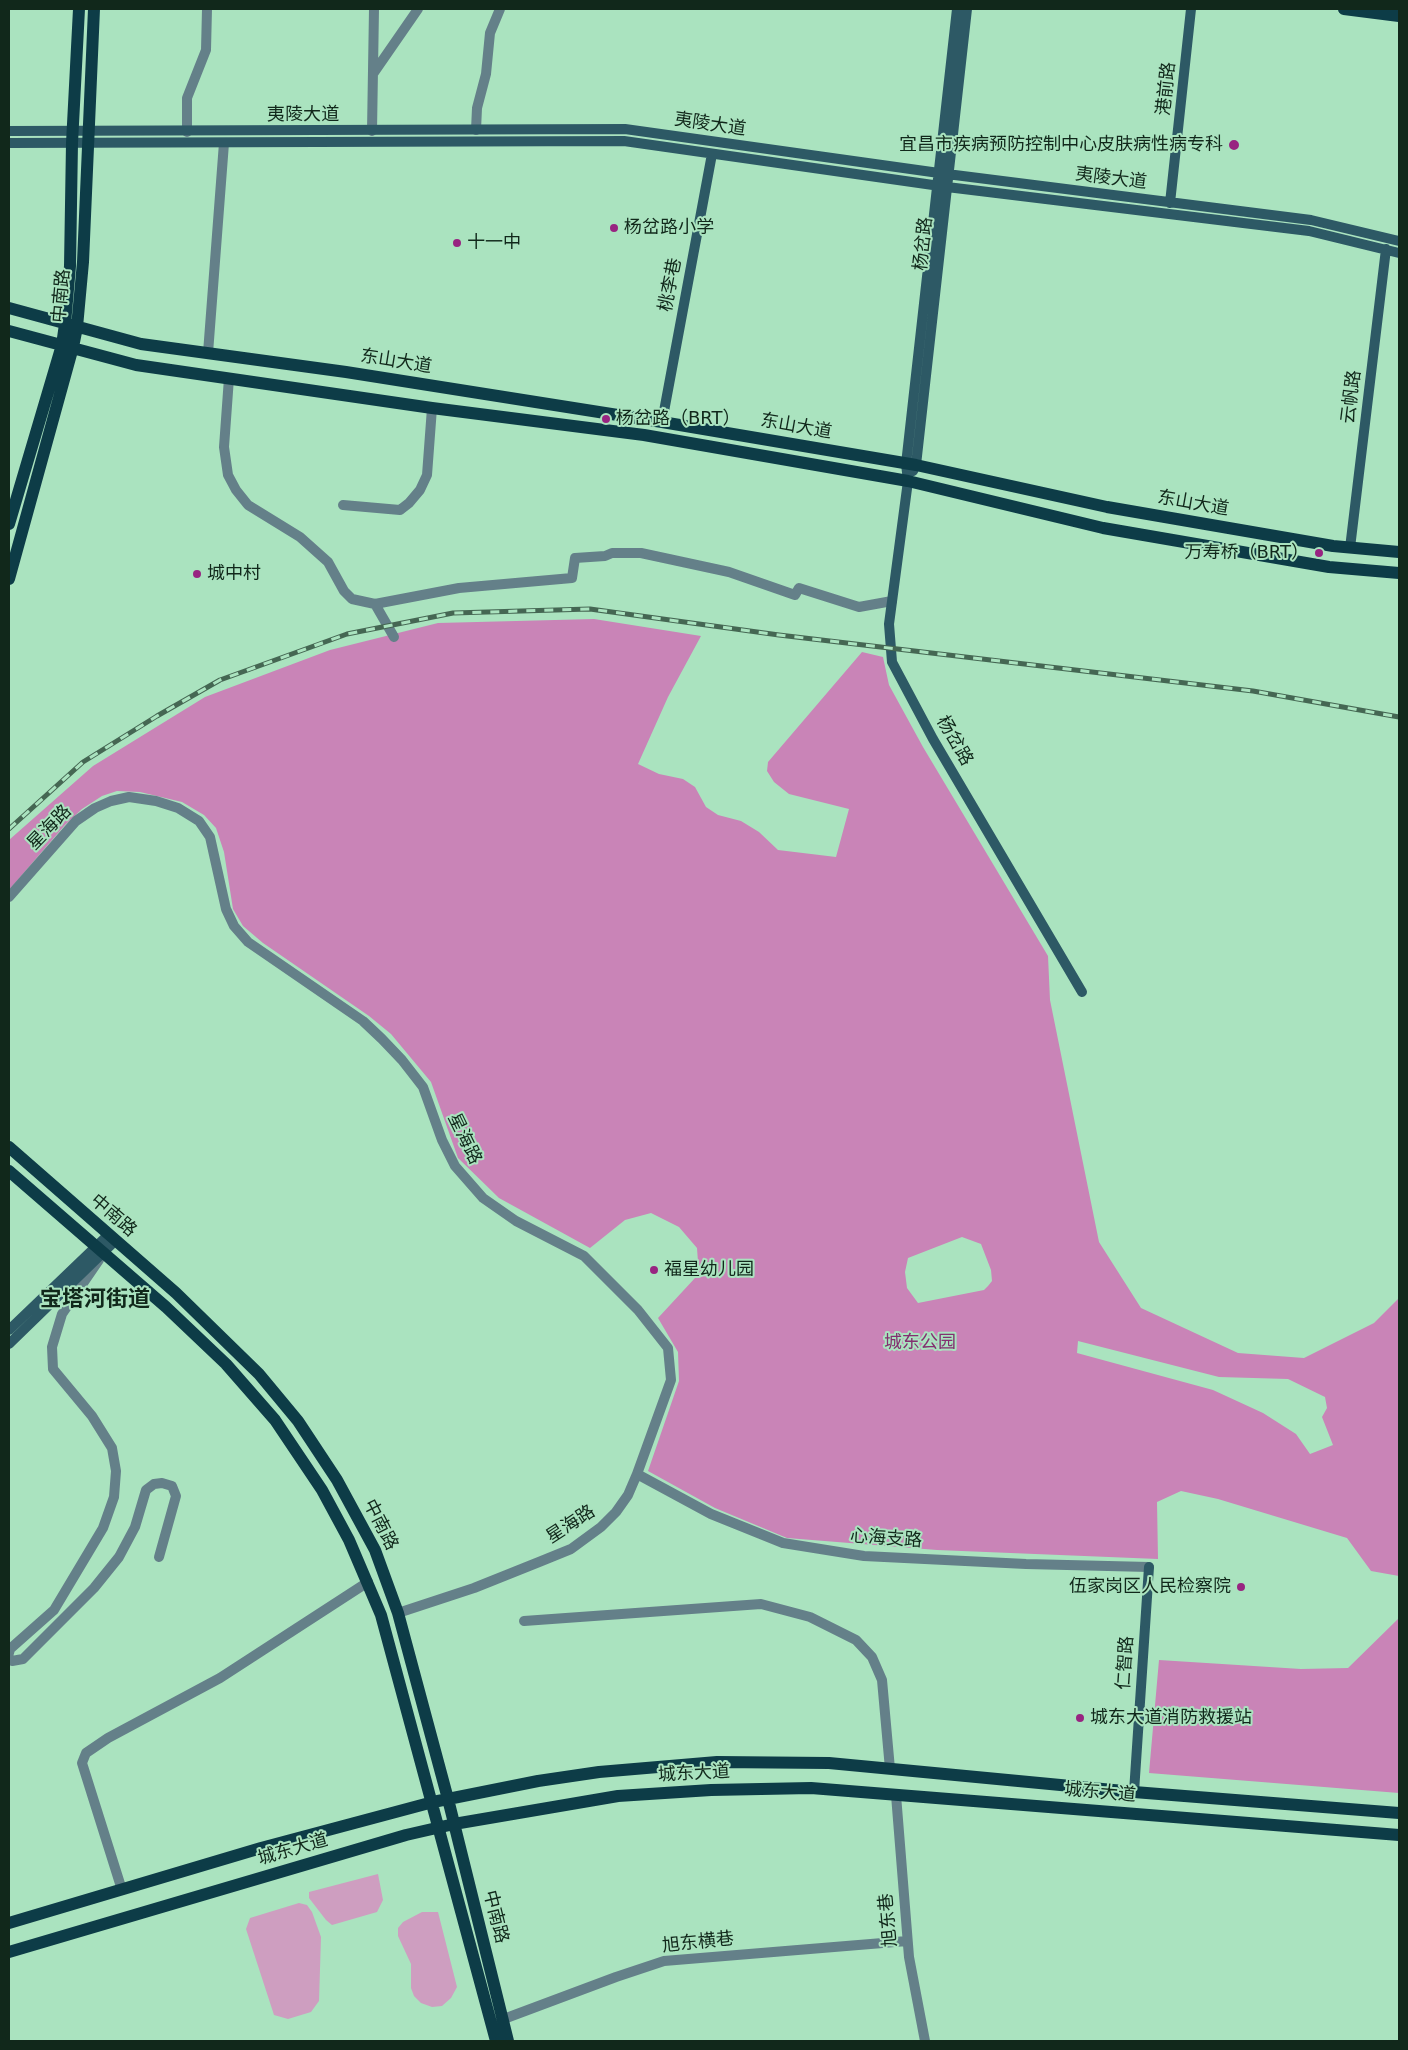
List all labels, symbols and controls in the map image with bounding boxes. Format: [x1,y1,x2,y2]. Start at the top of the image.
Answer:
street label: 港前路 [1153,61,1181,117]
street label: 夷陵大道 [267,104,339,126]
street label: 夷陵大道 [673,109,747,141]
place label: 宜昌市疾病预防控制中心皮肤病性病专科 [899,134,1223,156]
marker: 宜昌市疾病预防控制中心皮肤病性病专科 [1227,138,1241,152]
street label: 夷陵大道 [1074,164,1148,194]
street label: 杨岔路 [910,216,938,272]
place label: 杨岔路小学 [624,217,714,239]
marker: 杨岔路小学 [608,222,620,234]
place label: 十一中 [467,232,521,254]
marker: 十一中 [451,237,463,249]
street label: 桃李巷 [655,256,687,314]
street label: 中南路 [49,268,75,324]
street label: 东山大道 [359,346,433,378]
street label: 云帆路 [1338,369,1366,425]
place label: 杨岔路（BRT） [616,408,741,430]
street label: 东山大道 [759,410,833,444]
marker: 杨岔路（BRT） [600,413,612,425]
street label: 东山大道 [1156,487,1230,521]
place label: 万寿桥（BRT） [1184,542,1309,564]
marker: 万寿桥（BRT） [1313,547,1325,559]
place label: 城中村 [207,563,261,585]
marker: 城中村 [191,568,203,580]
street label: 杨岔路 [931,712,977,770]
street label: 星海路 [23,801,77,855]
street label: 星海路 [442,1110,486,1168]
street label: 中南路 [86,1190,140,1242]
place label: 福星幼儿园 [664,1259,754,1281]
marker: 福星幼儿园 [648,1264,660,1276]
district label: 宝塔河街道 [40,1287,150,1313]
park label: 城东公园 [884,1332,956,1354]
street label: 中南路 [358,1496,402,1554]
street label: 星海路 [542,1501,600,1549]
street label: 心海支路 [849,1526,923,1552]
place label: 伍家岗区人民检察院 [1069,1576,1231,1598]
marker: 伍家岗区人民检察院 [1235,1581,1247,1593]
street label: 仁智路 [1113,1635,1139,1691]
place label: 城东大道消防救援站 [1090,1707,1252,1729]
marker: 城东大道消防救援站 [1074,1712,1086,1724]
street label: 城东大道 [657,1761,731,1787]
street label: 城东大道 [1063,1779,1137,1807]
street label: 城东大道 [255,1830,331,1870]
street label: 中南路 [478,1888,512,1946]
street label: 旭东巷 [876,1892,902,1948]
street label: 旭东横巷 [661,1928,735,1958]

